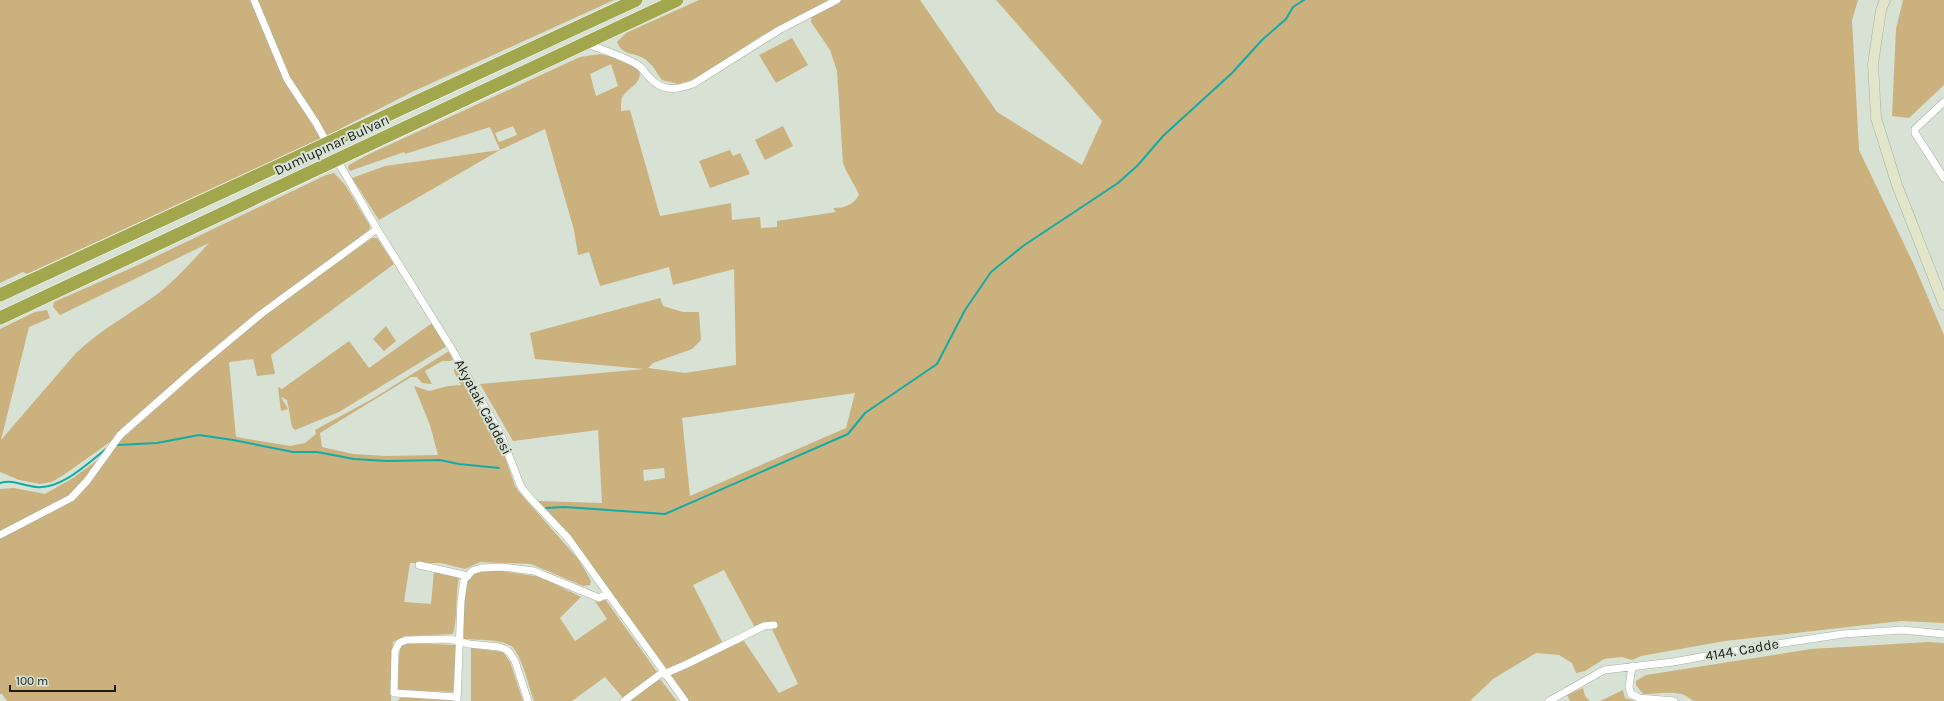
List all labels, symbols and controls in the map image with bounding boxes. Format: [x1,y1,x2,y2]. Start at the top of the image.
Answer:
street label: Dumlupınar Bulvarı [272,111,392,179]
street label: Akyatak Caddesi [451,356,515,458]
street label: 4144. Cadde [1704,635,1780,665]
scale bar [10,667,115,693]
text: 100 m [16,674,48,688]

